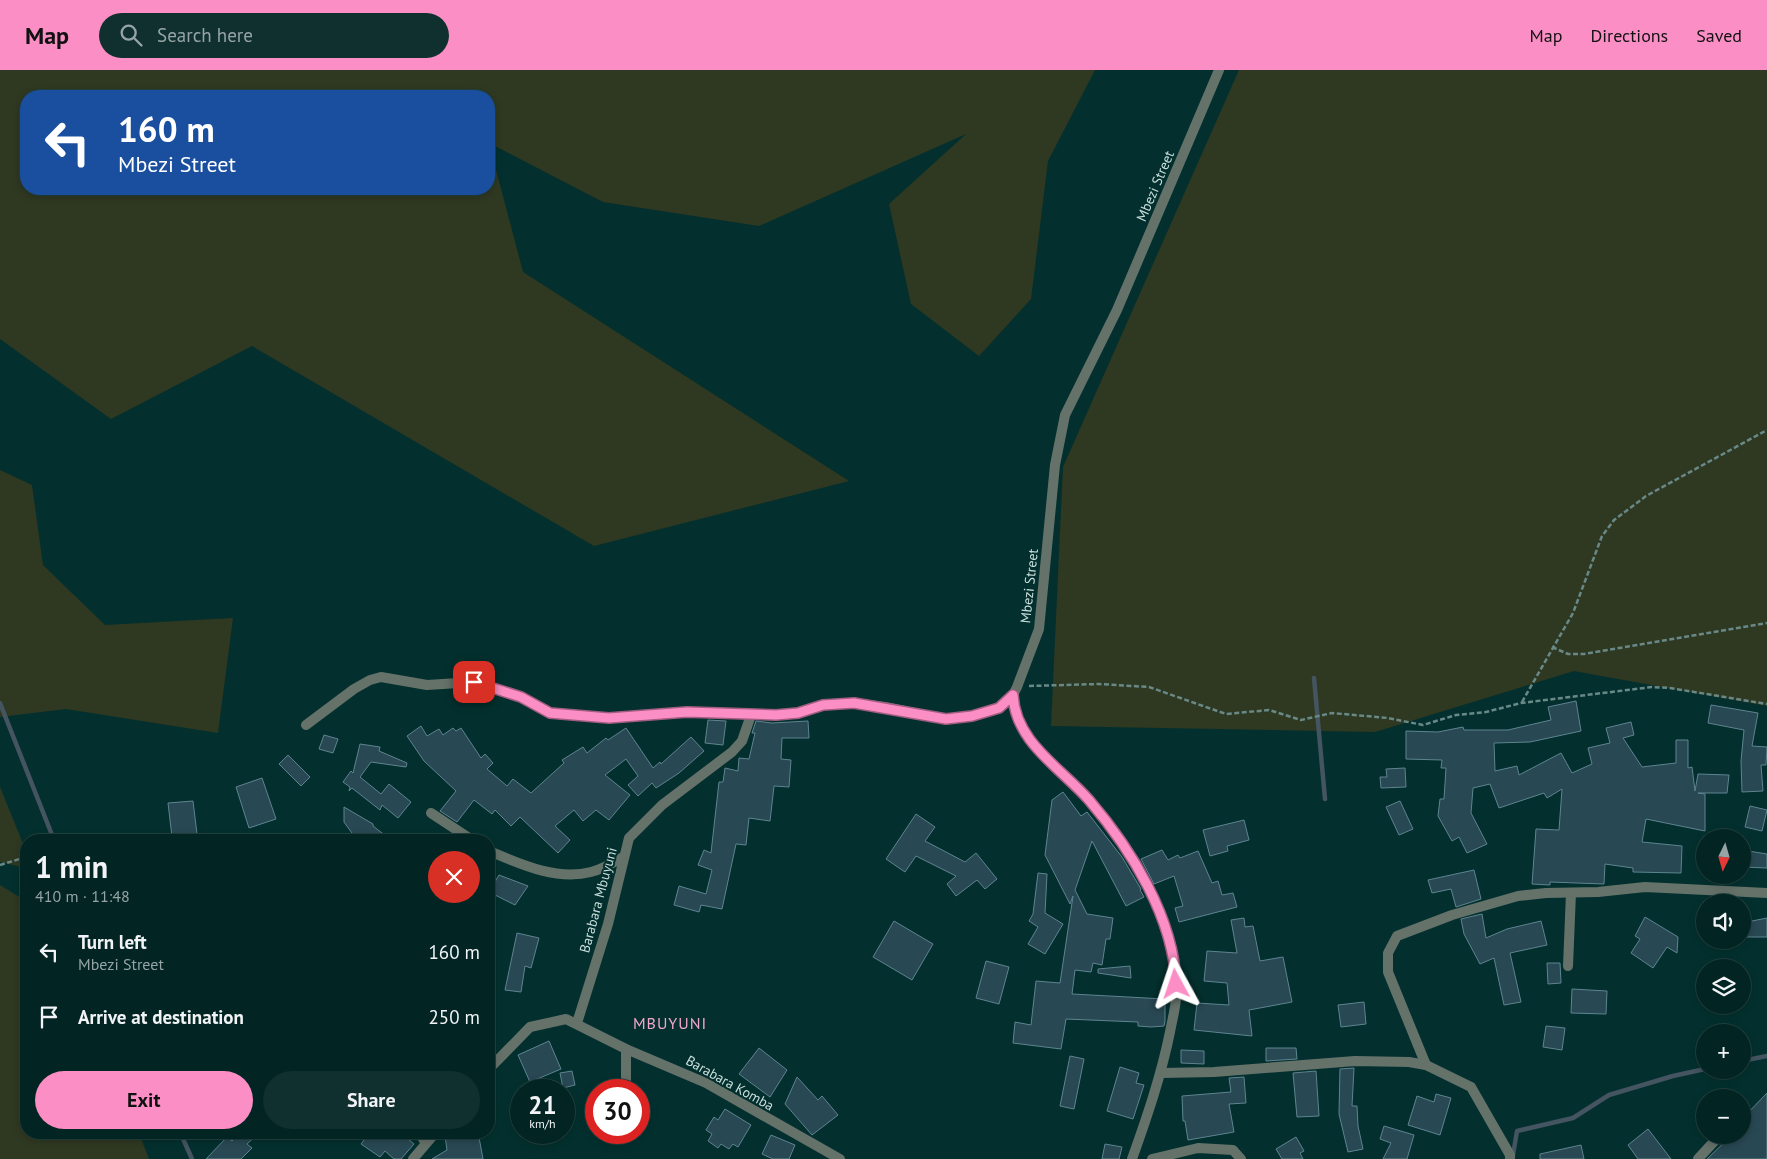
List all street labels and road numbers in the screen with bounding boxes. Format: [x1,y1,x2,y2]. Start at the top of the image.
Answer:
street label: Mbezi Street [1132,148,1178,224]
street label: Mbezi Street [1016,547,1042,624]
street label: Barabara Mbuyuni [575,845,621,955]
street label: Barabara Komba [683,1051,777,1115]

